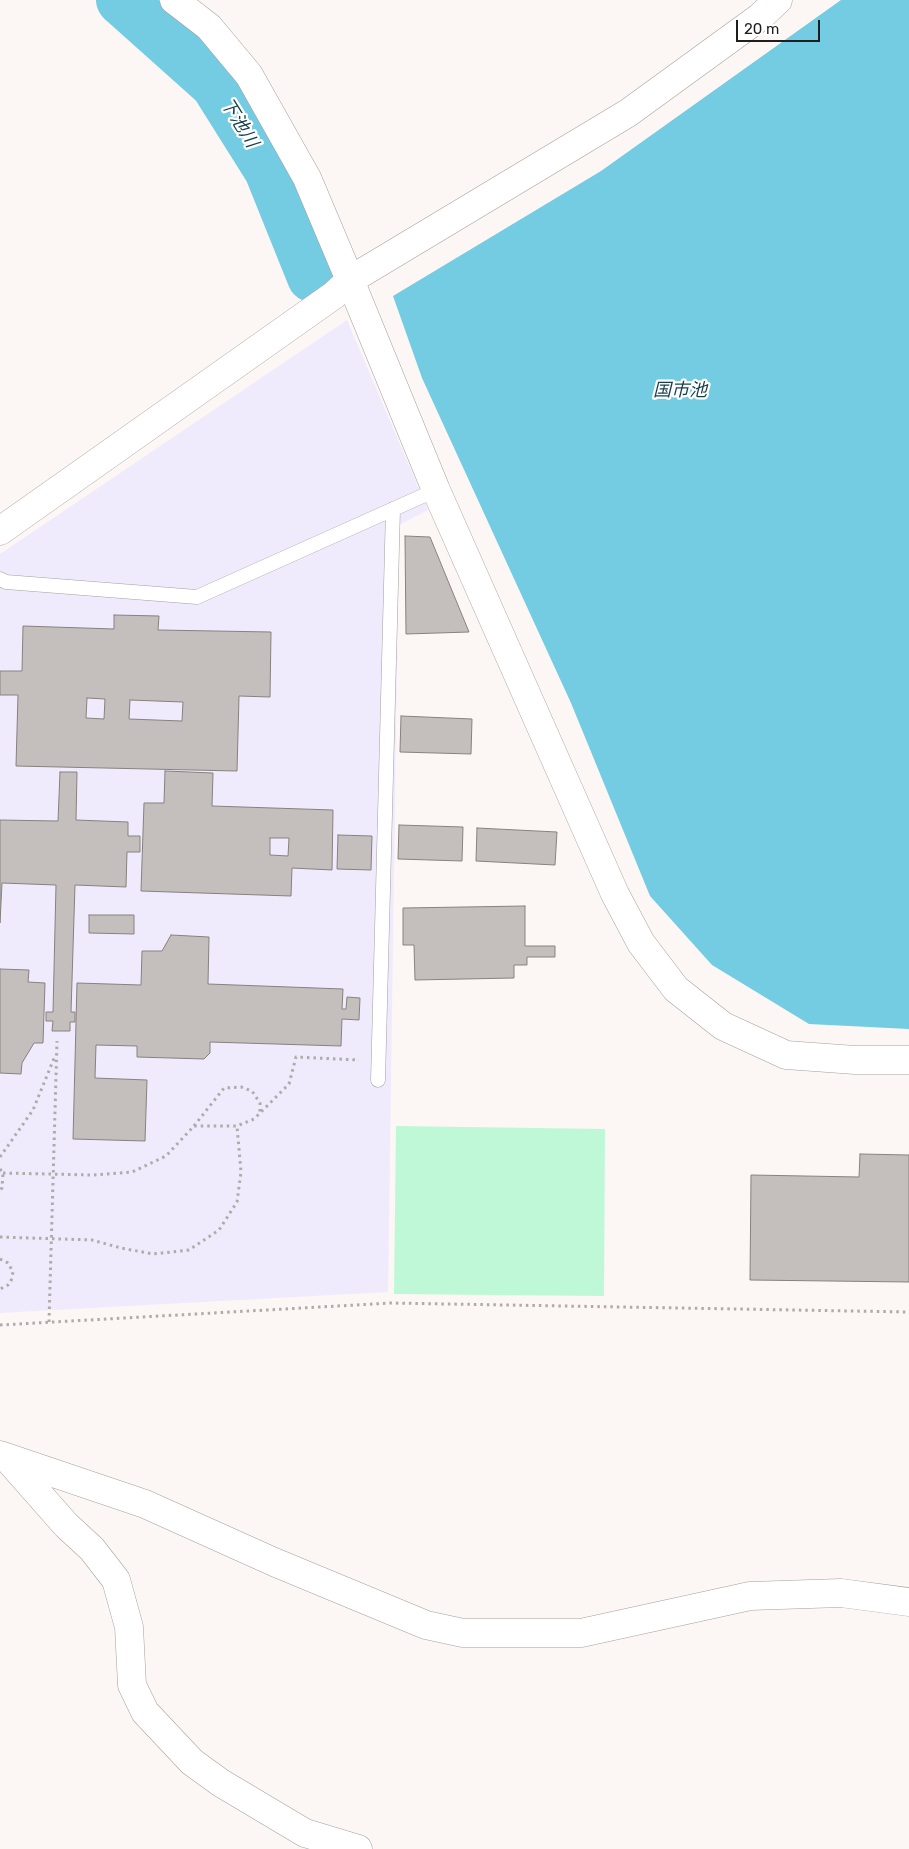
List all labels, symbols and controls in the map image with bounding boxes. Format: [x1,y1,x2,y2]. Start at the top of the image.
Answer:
scale bar [739,10,823,42]
text: 20 m [744,20,779,38]
water label: 下池川 [216,94,262,152]
water label: 国市池 [653,380,707,402]

